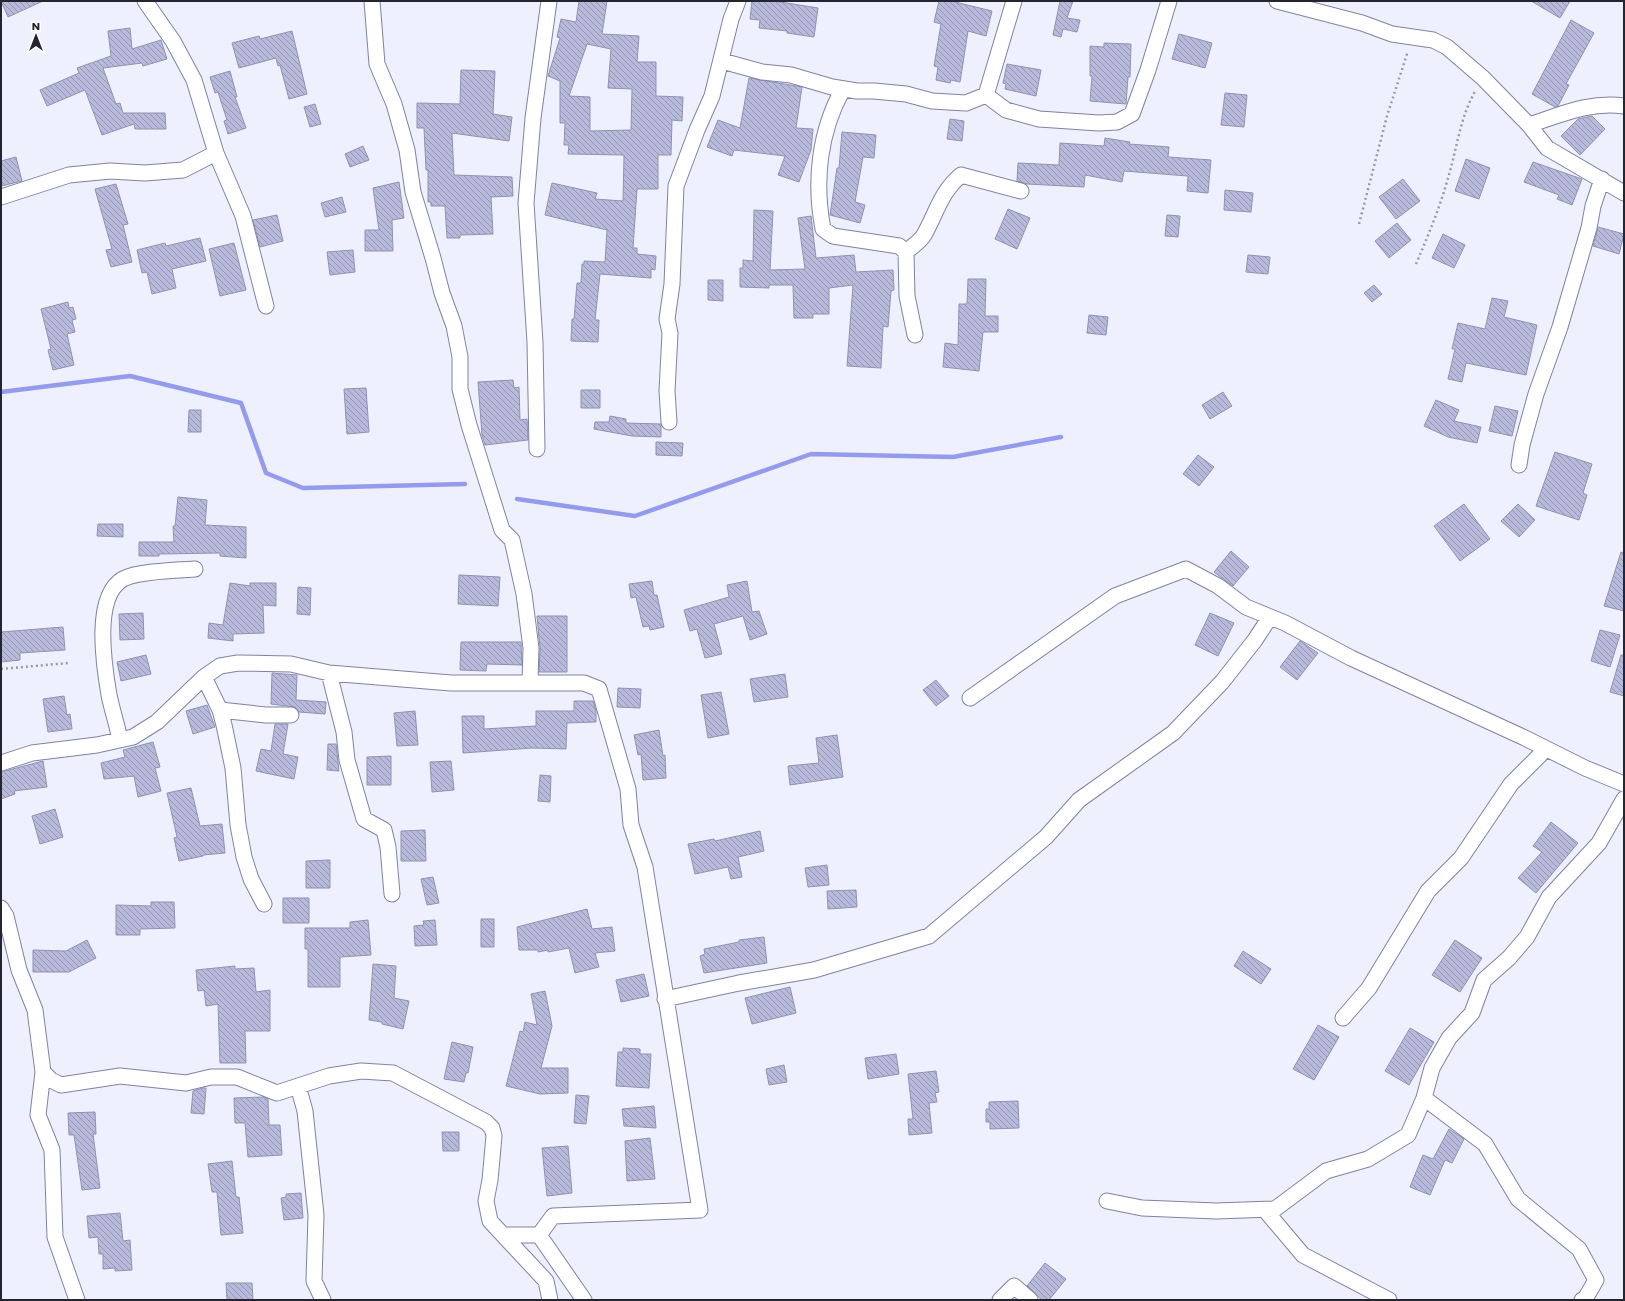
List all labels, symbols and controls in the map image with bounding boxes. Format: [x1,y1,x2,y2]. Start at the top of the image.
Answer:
north arrow [16,16,56,56]
text: N [32,18,40,34]

